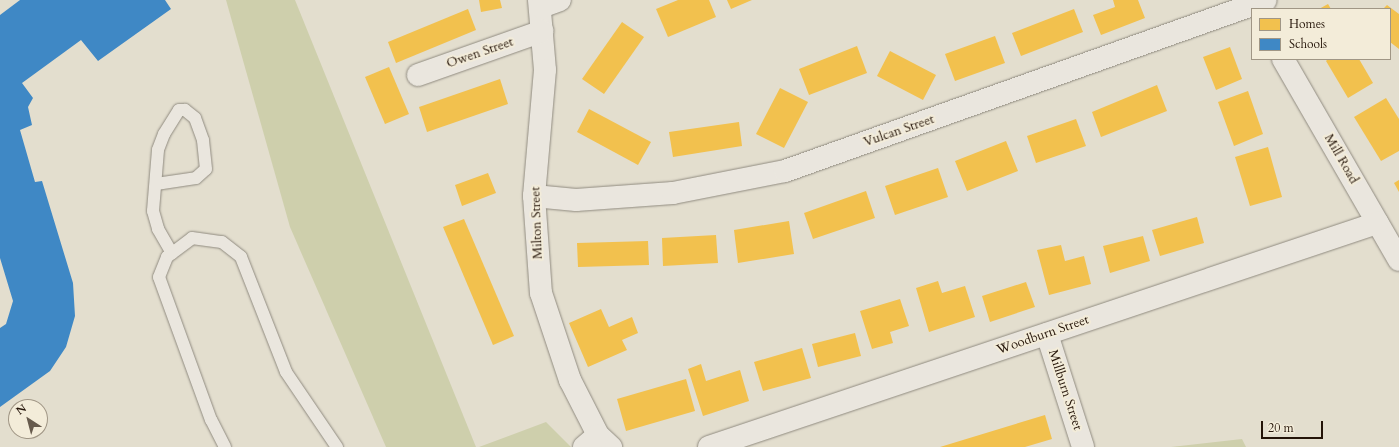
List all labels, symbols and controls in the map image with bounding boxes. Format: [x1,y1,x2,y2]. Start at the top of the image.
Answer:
legend [1251,8,1391,60]
text: Homes [1289,16,1325,32]
street label: Owen Street [445,34,515,72]
text: Schools [1289,36,1327,52]
street label: Vulcan Street [862,112,936,150]
street label: Mill Road [1321,131,1361,187]
street label: Milton Street [528,187,546,259]
street label: Woodburn Street [995,312,1091,358]
street label: Millburn Street [1045,348,1085,432]
north arrow [8,399,48,439]
text: N [13,401,30,419]
scale bar [1263,413,1325,439]
text: 20 m [1268,420,1294,436]

